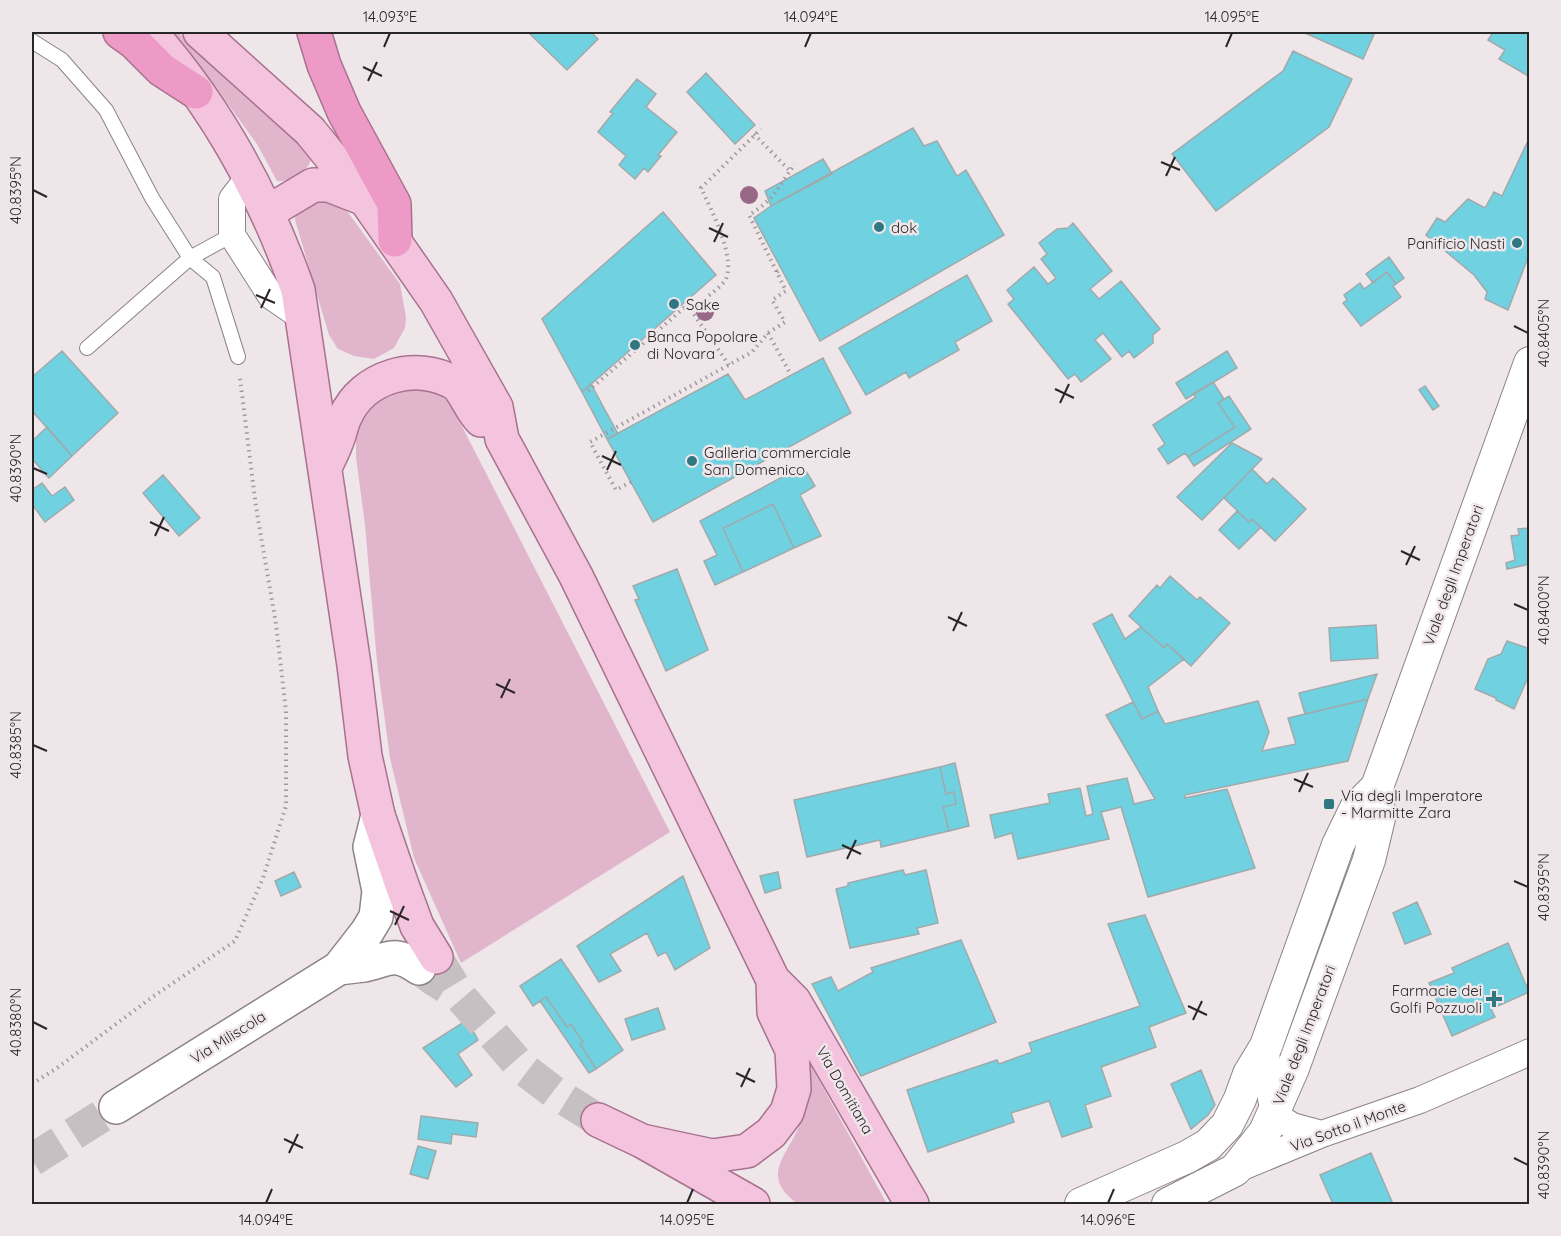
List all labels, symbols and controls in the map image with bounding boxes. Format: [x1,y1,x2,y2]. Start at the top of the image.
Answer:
text: 14.093°E [363,7,417,26]
text: 14.094°E [784,7,838,26]
text: 14.095°E [1205,7,1259,26]
text: 40.8395°N [6,156,25,224]
place label: dok [891,218,917,237]
marker: dok [872,220,886,234]
place label: Panificio Nasti [1407,234,1505,253]
marker: Panificio Nasti [1510,236,1524,250]
place label: Sake [686,295,720,314]
marker: Sake [667,297,681,311]
text: 40.8405°N [1534,299,1553,367]
place label: Banca Popolare di Novara [647,327,758,363]
marker: Banca Popolare di Novara [628,338,642,352]
text: 40.8390°N [6,434,25,502]
place label: Galleria commerciale San Domenico [704,443,851,479]
marker: Galleria commerciale San Domenico [685,454,699,468]
street label: Viale degli Imperatori [1419,502,1487,648]
text: 40.8400°N [1534,575,1553,645]
text: 40.8385°N [6,711,25,779]
place label: Via degli Imperatore - Marmitte Zara [1341,786,1483,822]
marker: Via degli Imperatore - Marmitte Zara [1322,797,1336,811]
text: 40.8395°N [1534,853,1553,921]
street label: Viale degli Imperatori [1269,962,1339,1108]
place label: Farmacie dei Golfi Pozzuoli [1390,981,1482,1017]
text: 40.8380°N [6,988,25,1056]
marker: Farmacie dei Golfi Pozzuoli [1487,992,1501,1006]
street label: Via Miliscola [187,1006,269,1068]
street label: Via Domitiana [812,1043,878,1137]
street label: Via Sotto il Monte [1288,1096,1408,1156]
text: 40.8390°N [1534,1131,1553,1199]
text: 14.094°E [239,1210,293,1229]
text: 14.095°E [660,1210,714,1229]
text: 14.096°E [1081,1210,1135,1229]

